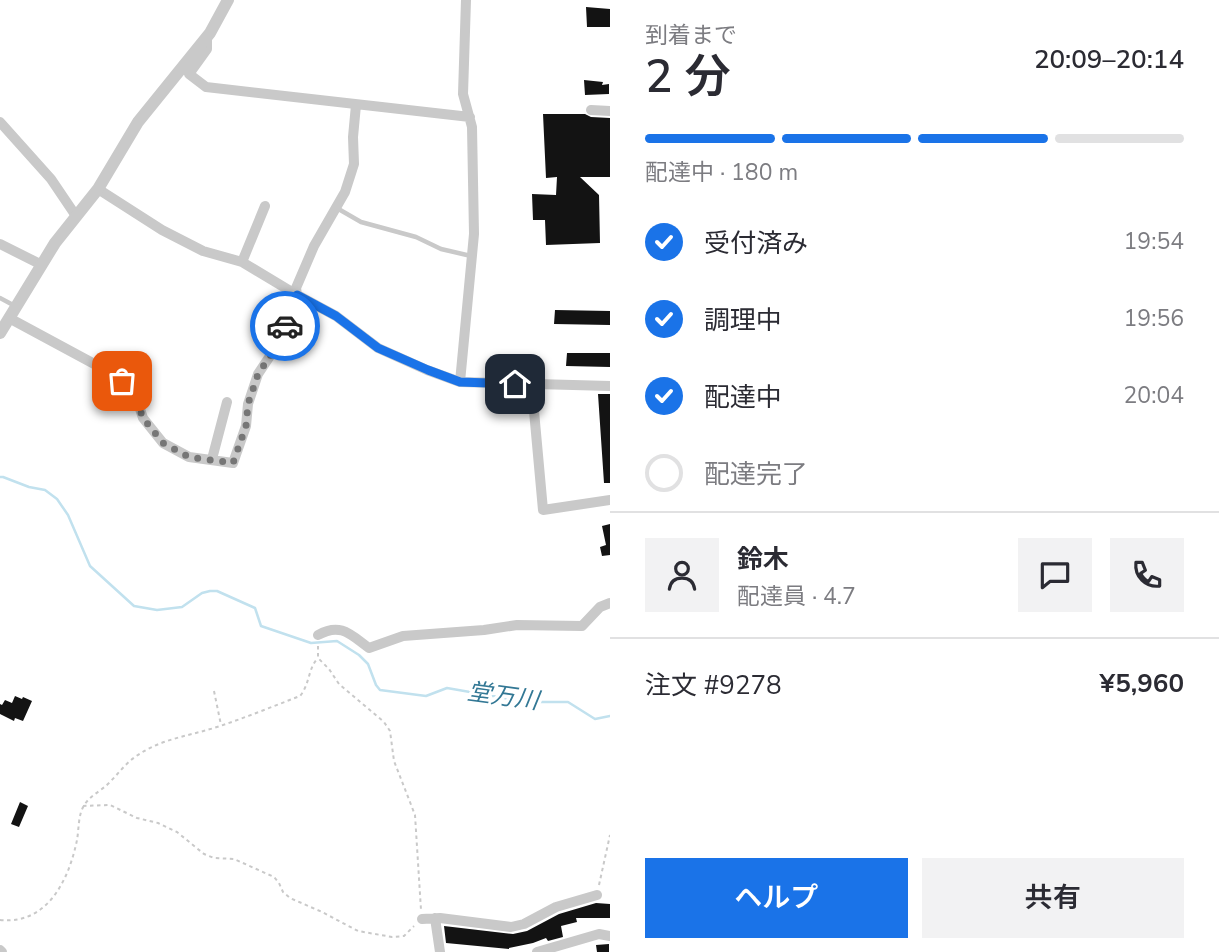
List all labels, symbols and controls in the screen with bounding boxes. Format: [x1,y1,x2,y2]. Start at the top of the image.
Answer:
text: 到着まで [645,20,737,51]
text: 20:09–20:14 [1034,42,1184,77]
text: 2 分 [645,45,731,108]
text: 配達中 · 180 m [645,157,798,188]
icon: check [645,223,683,261]
text: 受付済み [704,226,808,261]
text: 19:54 [1124,226,1184,257]
courier [250,291,320,361]
icon: check [645,300,683,338]
text: 調理中 [704,303,782,338]
text: 19:56 [1124,303,1184,334]
icon: car [266,307,304,345]
pin [92,351,152,411]
pin [485,354,545,414]
icon: bag [103,362,141,400]
icon: home [496,365,534,403]
icon: check [645,377,683,415]
text: 配達中 [704,380,782,415]
text: 20:04 [1124,380,1184,411]
text: 配達完了 [704,457,808,492]
button: person [645,538,719,612]
button: chat [1018,538,1092,612]
button: phone [1110,538,1184,612]
text: 鈴木 [737,542,789,577]
text: 配達員 · 4.7 [737,581,856,612]
text: ¥5,960 [1100,666,1184,701]
text: 注文 #9278 [645,668,782,703]
water label: 堂万川 [465,675,544,717]
button: ヘルプ [645,858,908,938]
button: 共有 [922,858,1184,938]

